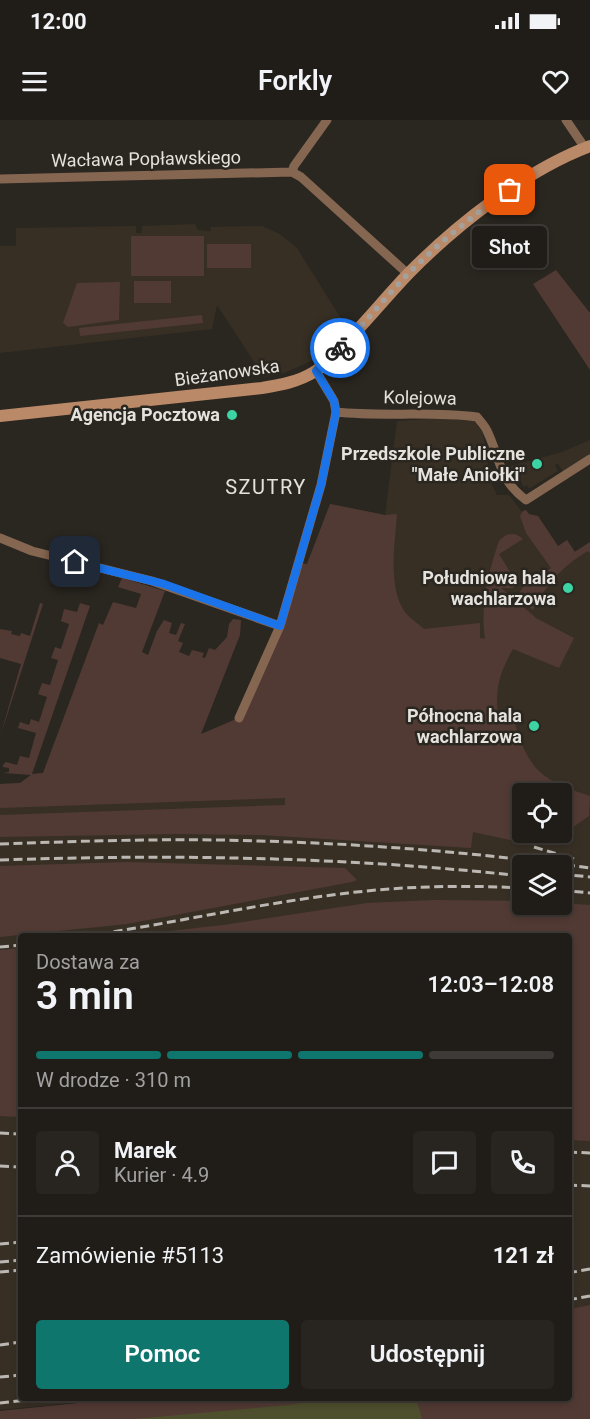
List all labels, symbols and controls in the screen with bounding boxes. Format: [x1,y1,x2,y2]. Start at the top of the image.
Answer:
text: 12:00 [30,9,87,34]
icon: menu [18,65,51,98]
text: Forkly [258,65,332,97]
icon: heart [539,65,572,98]
street label: Wacława Popławskiego [51,146,241,171]
pin [484,164,535,215]
icon: bag [493,173,526,206]
callout: Shot [472,226,548,268]
text: Shot [489,235,530,259]
courier [310,318,370,378]
icon: bike [324,332,357,365]
street label: Bieżanowska [173,355,281,390]
street label: Kolejowa [383,386,457,409]
place label: Agencja Pocztowa [71,404,220,425]
marker: Agencja Pocztowa [225,408,239,422]
place label: Przedszkole Publiczne "Małe Aniołki" [341,443,525,485]
marker: Przedszkole Publiczne "Małe Aniołki" [530,457,544,471]
district label: SZUTRY [225,475,307,499]
pin [49,536,100,587]
icon: home [58,545,91,578]
place label: Południowa hala wachlarzowa [422,567,556,609]
marker: Południowa hala wachlarzowa [561,581,575,595]
place label: Północna hala wachlarzowa [407,705,522,747]
marker: Północna hala wachlarzowa [527,719,541,733]
map controls [512,783,572,915]
button: locate [512,783,572,843]
button: layers [512,855,572,915]
text: Dostawa za [36,950,140,974]
text: 12:03–12:08 [427,972,554,997]
text: 3 min [36,973,134,1019]
text: W drodze · 310 m [36,1068,191,1092]
button: person [36,1131,99,1194]
button: chat [413,1131,476,1194]
button: phone [491,1131,554,1194]
text: Marek [114,1138,177,1163]
text: Kurier · 4.9 [114,1163,209,1187]
text: Zamówienie #5113 [36,1243,224,1268]
text: 121 zł [493,1243,554,1268]
button: Pomoc [36,1320,289,1389]
button: Udostępnij [301,1320,554,1389]

